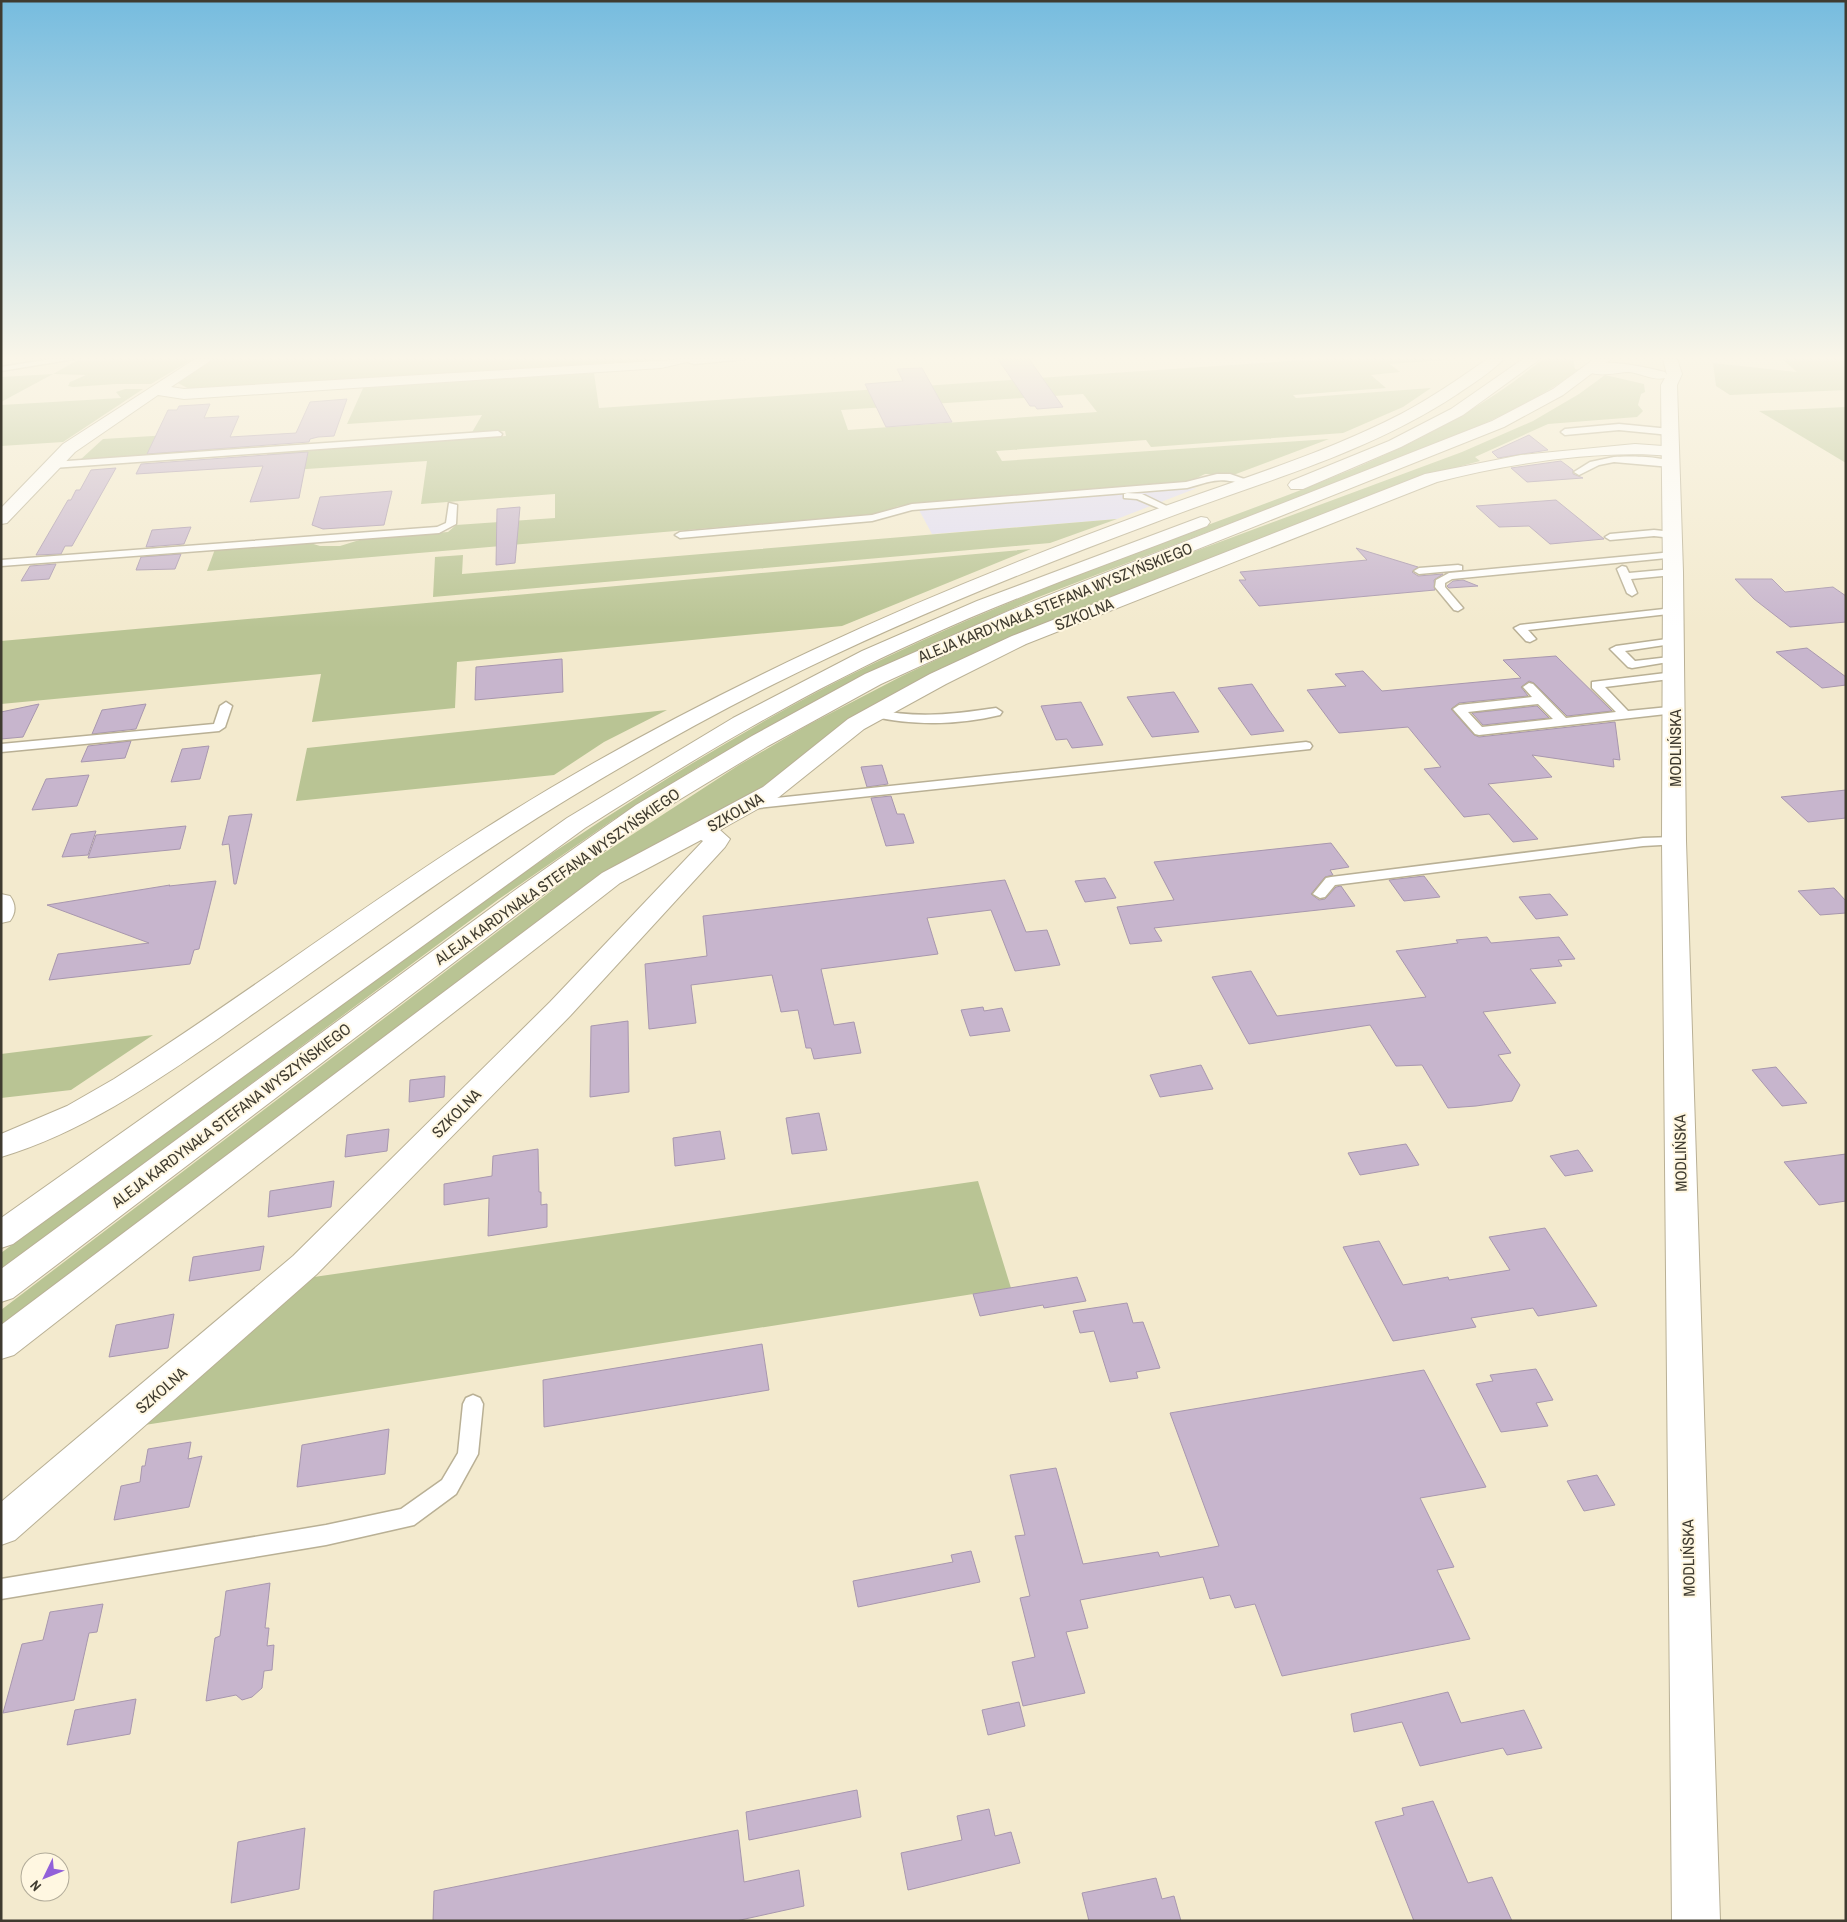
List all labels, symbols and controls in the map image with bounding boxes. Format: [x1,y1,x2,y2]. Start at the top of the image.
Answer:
street label: ALEJA KARDYNAŁA STEFANA WYSZYŃSKIEGO [913,537,1196,668]
street label: SZKOLNA [1051,592,1117,636]
street label: MODLIŃSKA [1664,709,1686,787]
street label: ALEJA KARDYNAŁA STEFANA WYSZYŃSKIEGO [429,782,684,970]
street label: SZKOLNA [703,787,767,837]
street label: ALEJA KARDYNAŁA STEFANA WYSZYŃSKIEGO [106,1018,355,1213]
street label: SZKOLNA [427,1083,486,1142]
street label: MODLIŃSKA [1668,1114,1692,1192]
street label: SZKOLNA [131,1361,192,1418]
street label: MODLIŃSKA [1676,1519,1700,1597]
north arrow [20,1852,70,1902]
text: N [26,1877,45,1895]

